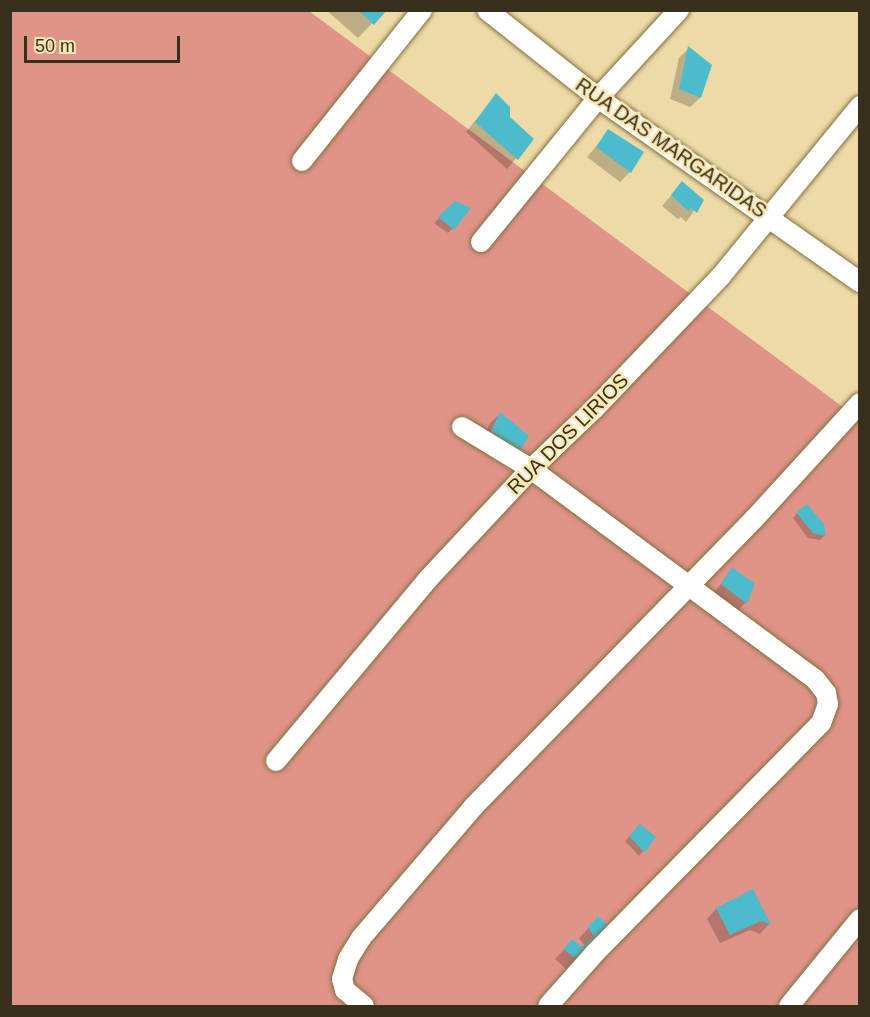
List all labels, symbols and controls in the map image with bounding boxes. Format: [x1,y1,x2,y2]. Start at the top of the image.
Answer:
scale bar [27,24,183,62]
text: 50 m [35,36,75,56]
street label: RUA DAS MARGARIDAS [570,73,772,223]
street label: RUA DOS LIRIOS [502,368,634,500]

